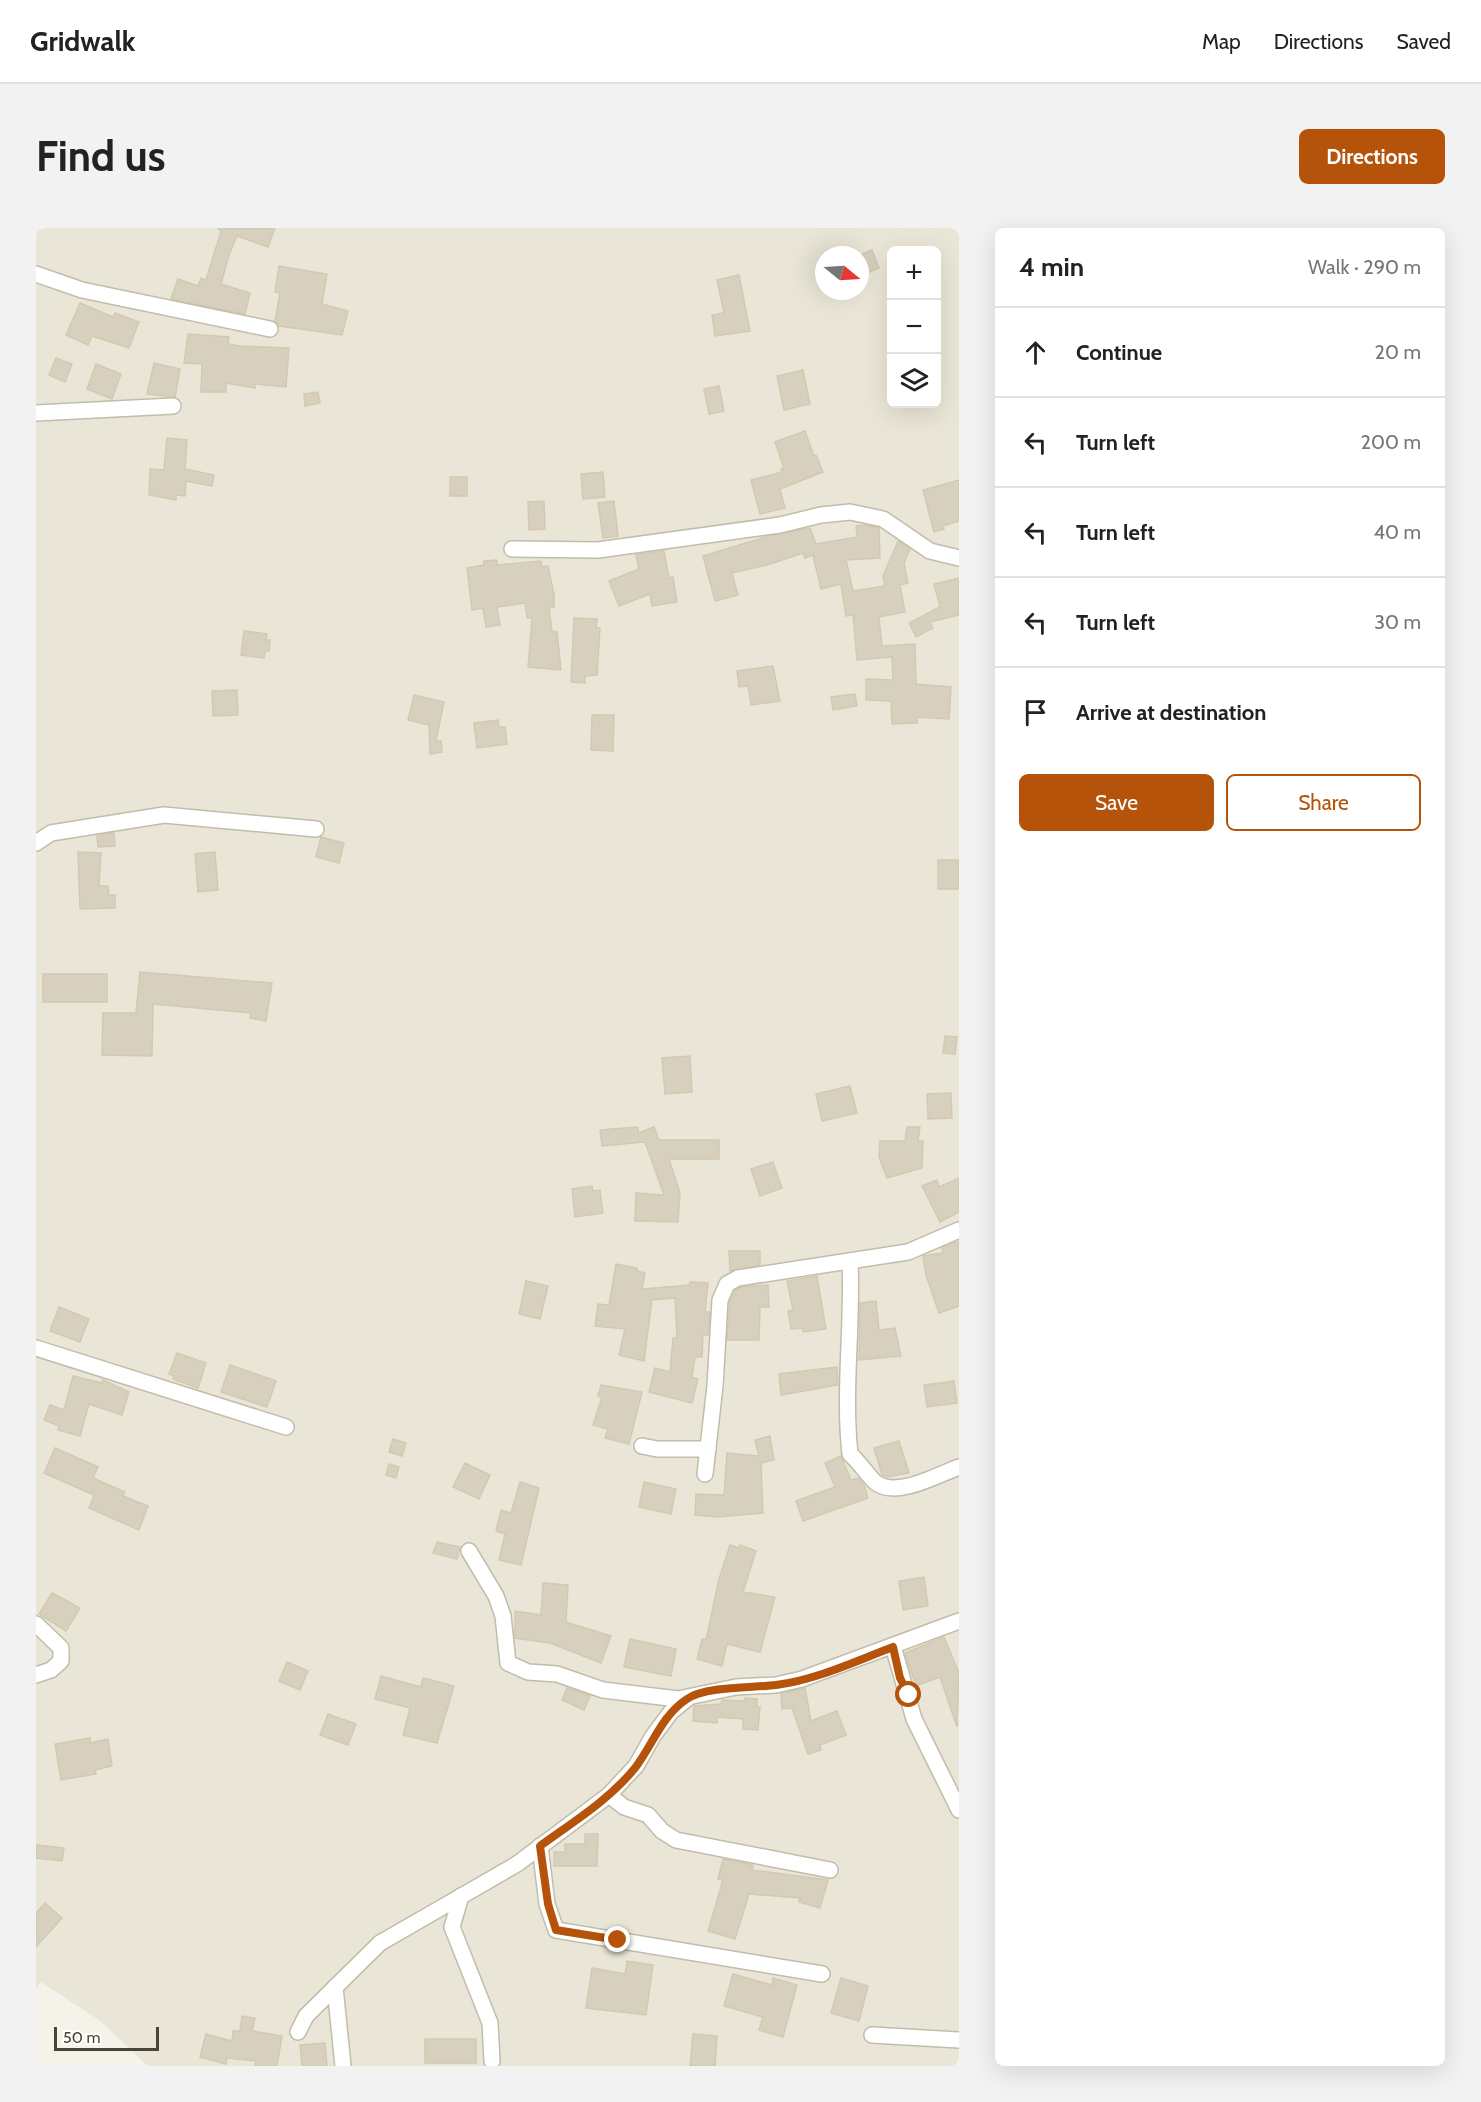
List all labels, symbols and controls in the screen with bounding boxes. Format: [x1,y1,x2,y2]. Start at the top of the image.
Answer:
text: Gridwalk [30,24,135,58]
text: Map [1202,29,1241,54]
text: Directions [1274,29,1363,54]
text: Saved [1396,29,1451,54]
button: Directions [1299,129,1445,184]
text: Find us [36,130,165,182]
north arrow [815,246,869,300]
map controls [887,246,941,408]
button: + [887,246,941,300]
text: 4 min [1019,251,1084,283]
text: Walk · 290 m [1308,255,1421,279]
button: − [887,300,941,354]
icon: ahead [1019,336,1052,369]
text: Continue [1076,339,1162,366]
text: 20 m [1375,340,1421,364]
button: layers [887,354,941,408]
icon: left [1019,426,1052,459]
text: Turn left [1076,429,1155,456]
text: 200 m [1361,430,1421,454]
icon: left [1019,516,1052,549]
text: Turn left [1076,519,1155,546]
text: 40 m [1373,520,1421,544]
icon: left [1019,606,1052,639]
text: Turn left [1076,609,1155,636]
text: 30 m [1374,610,1421,634]
icon: arrive [1019,696,1052,729]
text: Arrive at destination [1076,699,1266,726]
button: Save [1019,774,1214,831]
button: Share [1226,774,1421,831]
route start [895,1681,921,1707]
route end [604,1926,630,1952]
scale bar [54,2024,159,2052]
text: 50 m [63,2028,100,2047]

